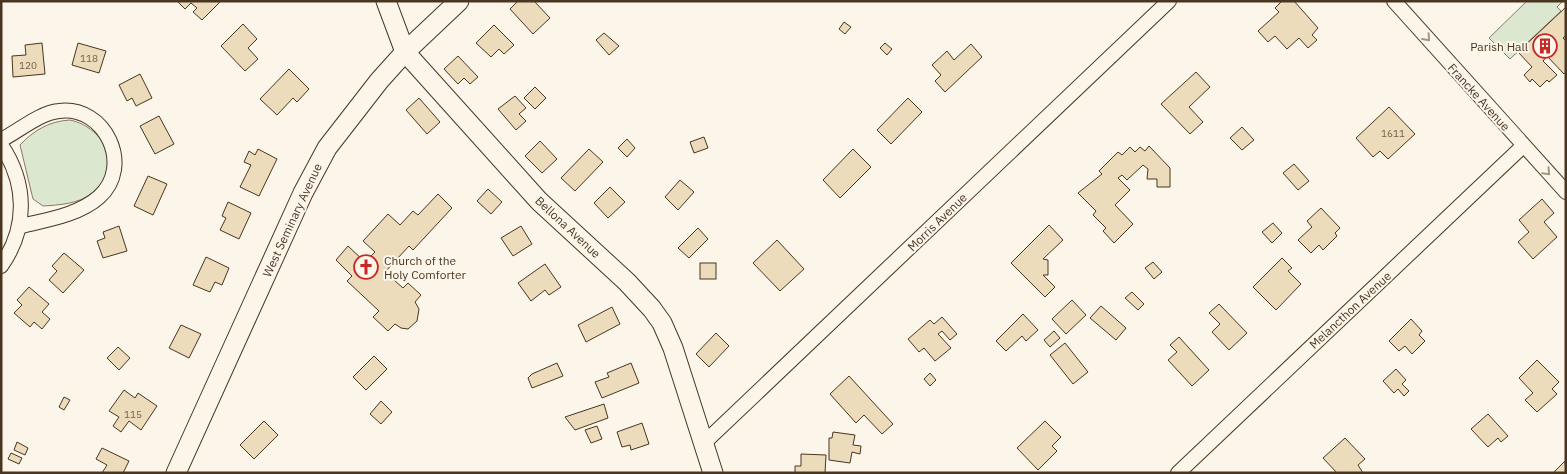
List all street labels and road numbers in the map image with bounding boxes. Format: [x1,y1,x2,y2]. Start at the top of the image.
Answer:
street label: Francke Avenue [1445,60,1514,134]
street label: West Seminary Avenue [259,160,325,279]
street label: Morris Avenue [904,190,970,254]
street label: Bellona Avenue [532,193,604,261]
street label: Melancthon Avenue [1306,268,1394,352]

